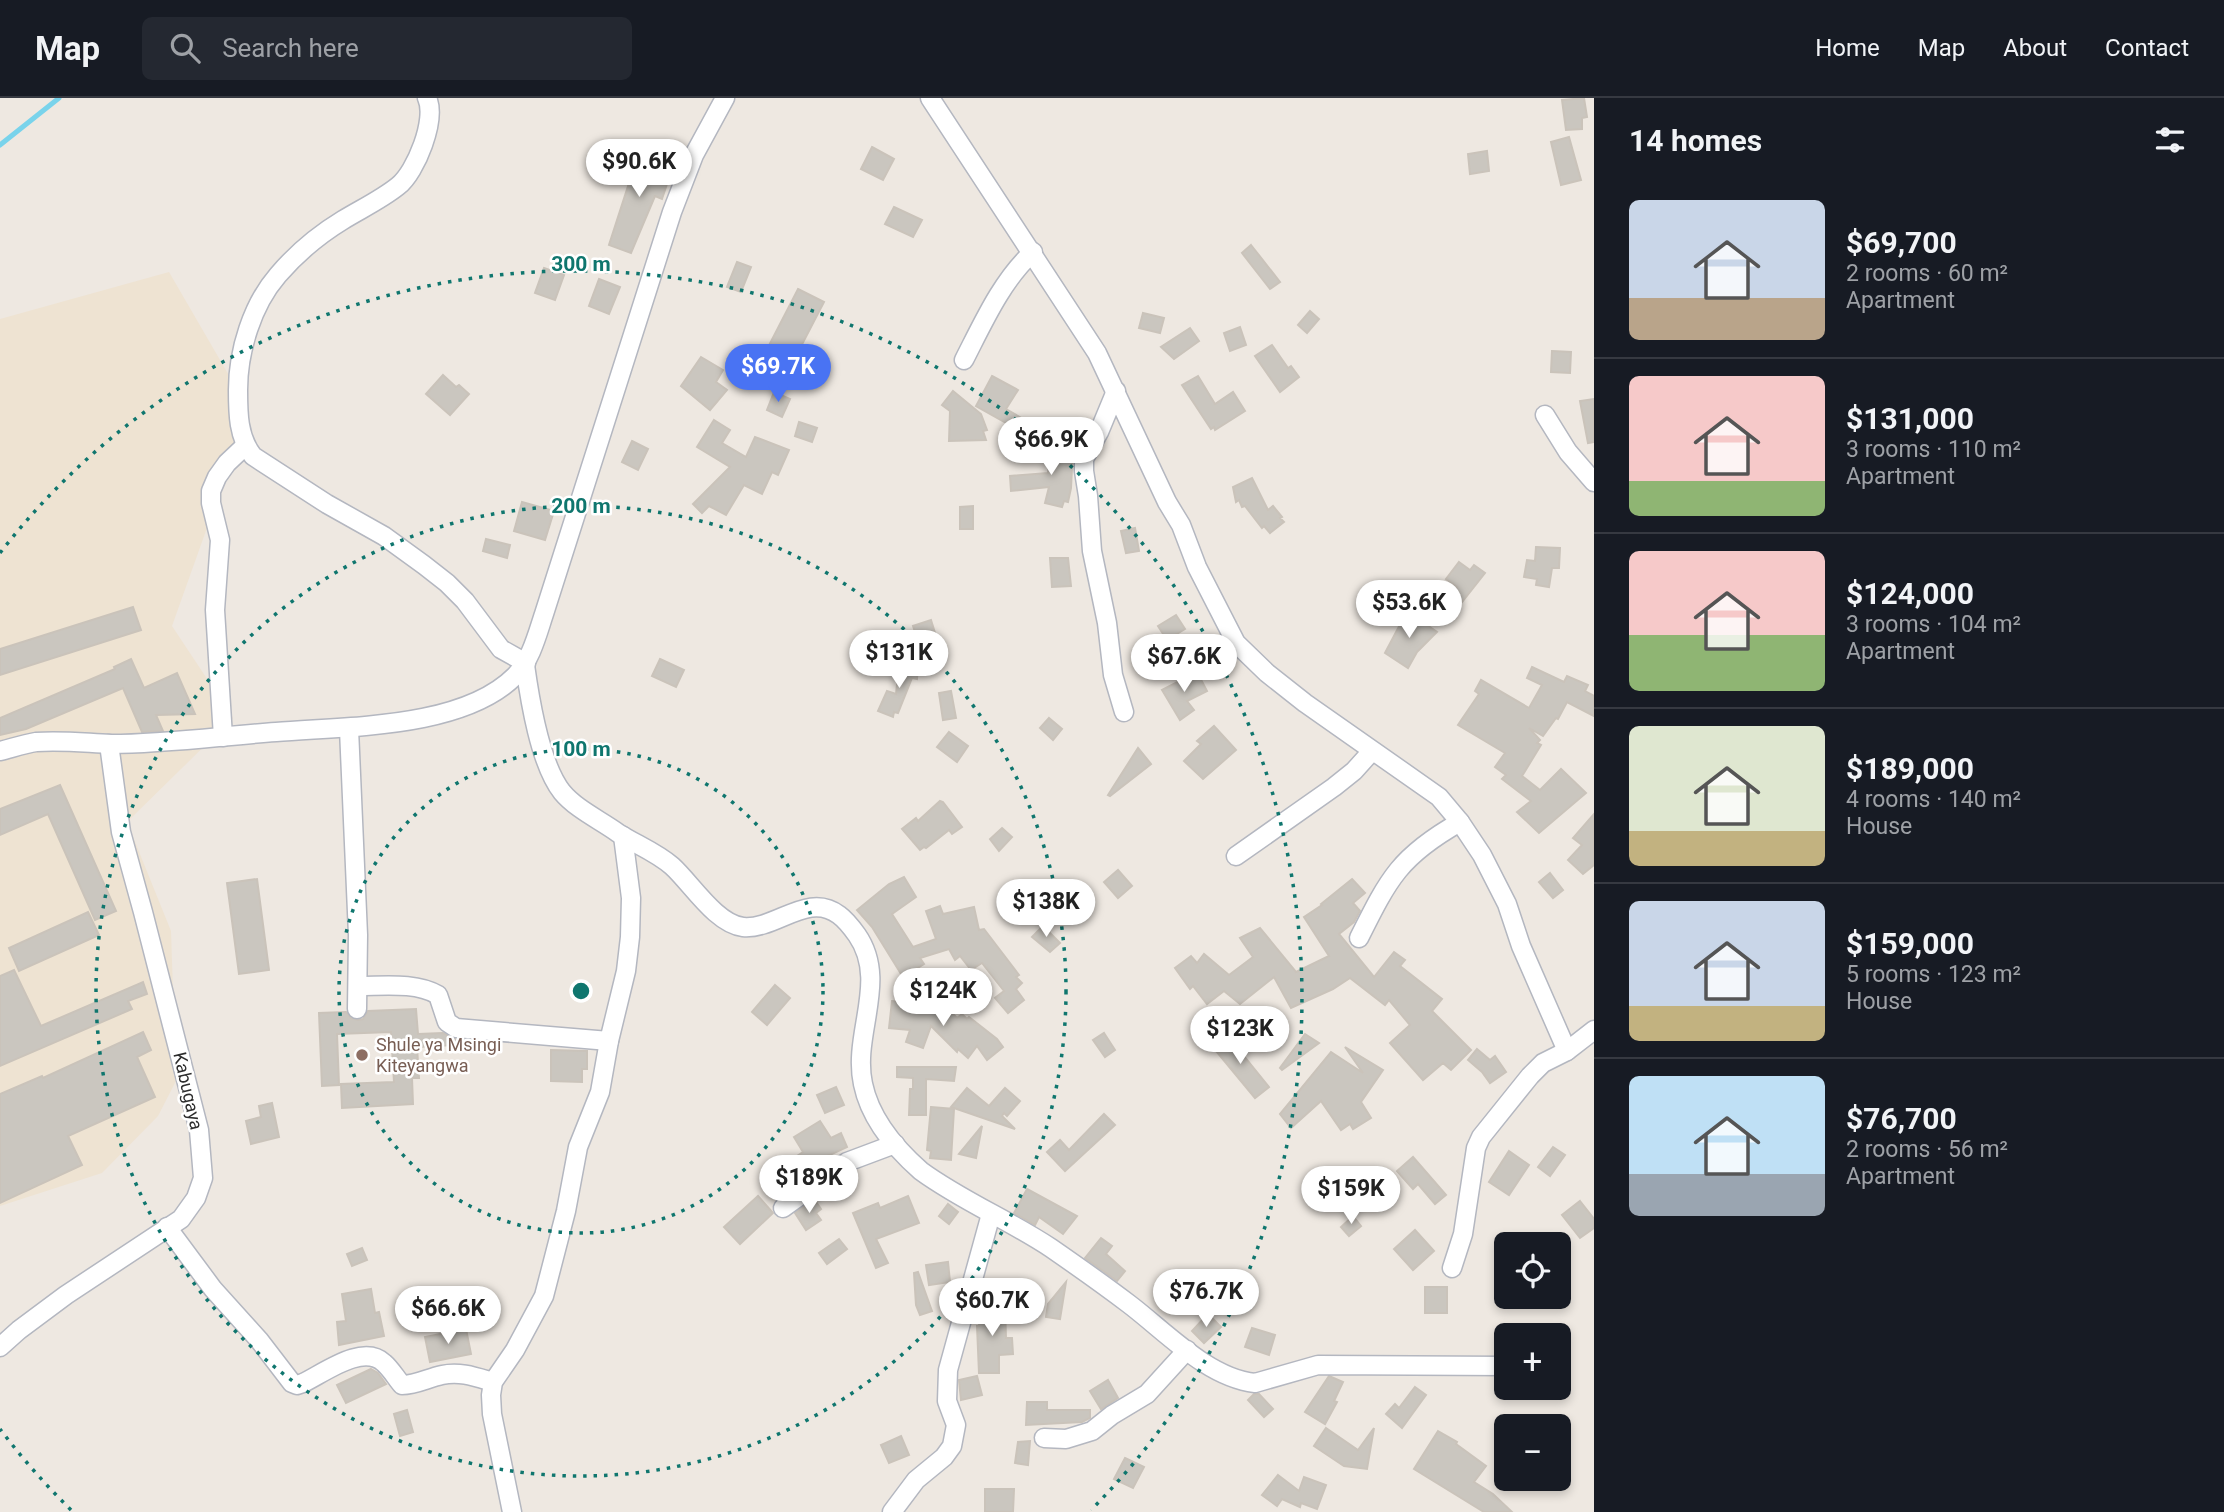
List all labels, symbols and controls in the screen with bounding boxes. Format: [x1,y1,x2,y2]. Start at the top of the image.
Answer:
search box [142,17,632,80]
text: Map [35,29,100,68]
icon: search [166,29,204,67]
text: Search here [222,33,359,63]
text: Home [1815,34,1880,62]
text: Map [1918,34,1965,62]
text: About [2003,34,2067,62]
text: Contact [2105,34,2189,62]
icon: filters [2151,121,2189,159]
text: 14 homes [1629,123,1762,158]
pin: $90.6K [582,140,696,199]
text: $90.6K [602,148,676,175]
text: $69,700 [1846,225,1957,260]
icon: home [1685,228,1769,312]
text: 300 m [551,252,611,276]
text: 2 rooms · 60 m² [1846,260,2008,287]
text: Apartment [1846,287,1955,314]
pin: $69.7K [721,344,835,404]
text: $69.7K [741,353,815,380]
text: $131,000 [1846,401,1974,436]
icon: home [1685,404,1769,488]
pin: $66.9K [994,418,1108,477]
text: $66.9K [1014,426,1088,453]
text: 3 rooms · 110 m² [1846,436,2021,463]
text: Apartment [1846,463,1955,490]
text: 200 m [551,494,611,518]
text: $124,000 [1846,576,1974,611]
icon: home [1685,579,1769,663]
pin: $53.6K [1352,580,1466,640]
text: $53.6K [1372,589,1446,616]
text: 3 rooms · 104 m² [1846,611,2021,638]
pin: $131K [850,630,948,690]
pin: $67.6K [1127,634,1241,694]
text: Apartment [1846,638,1955,665]
text: $131K [865,639,933,666]
text: $67.6K [1147,643,1221,670]
text: 100 m [551,737,611,761]
text: $189,000 [1846,751,1974,786]
icon: home [1685,754,1769,838]
text: 4 rooms · 140 m² [1846,786,2021,813]
text: House [1846,813,1912,840]
pin: $138K [997,880,1095,939]
text: $138K [1012,888,1080,915]
text: $159,000 [1846,926,1974,961]
icon: home [1685,929,1769,1013]
text: 5 rooms · 123 m² [1846,961,2021,988]
pin: $124K [894,968,992,1028]
text: $124K [909,977,977,1004]
centre of rings [569,979,593,1003]
text: House [1846,988,1912,1015]
pin: $123K [1191,1006,1289,1066]
text: $123K [1206,1015,1274,1042]
place label: Shule ya Msingi Kiteyangwa [376,1034,501,1076]
marker: Shule ya Msingi Kiteyangwa [354,1047,370,1063]
street label: Kabugaya [169,1050,208,1132]
text: $76,700 [1846,1101,1957,1136]
icon: home [1685,1104,1769,1188]
text: 2 rooms · 56 m² [1846,1136,2008,1163]
pin: $189K [760,1156,858,1215]
text: Apartment [1846,1163,1955,1190]
text: $189K [775,1164,843,1191]
pin: $159K [1302,1166,1400,1226]
text: $159K [1317,1175,1385,1202]
map controls [1494,1232,1571,1491]
button: locate [1494,1232,1571,1309]
pin: $76.7K [1149,1270,1263,1329]
pin: $60.7K [935,1278,1049,1338]
text: $76.7K [1169,1278,1243,1305]
pin: $66.6K [391,1286,505,1346]
text: $60.7K [955,1287,1029,1314]
text: $66.6K [411,1295,485,1322]
button: + [1494,1323,1571,1400]
button: − [1494,1414,1571,1491]

